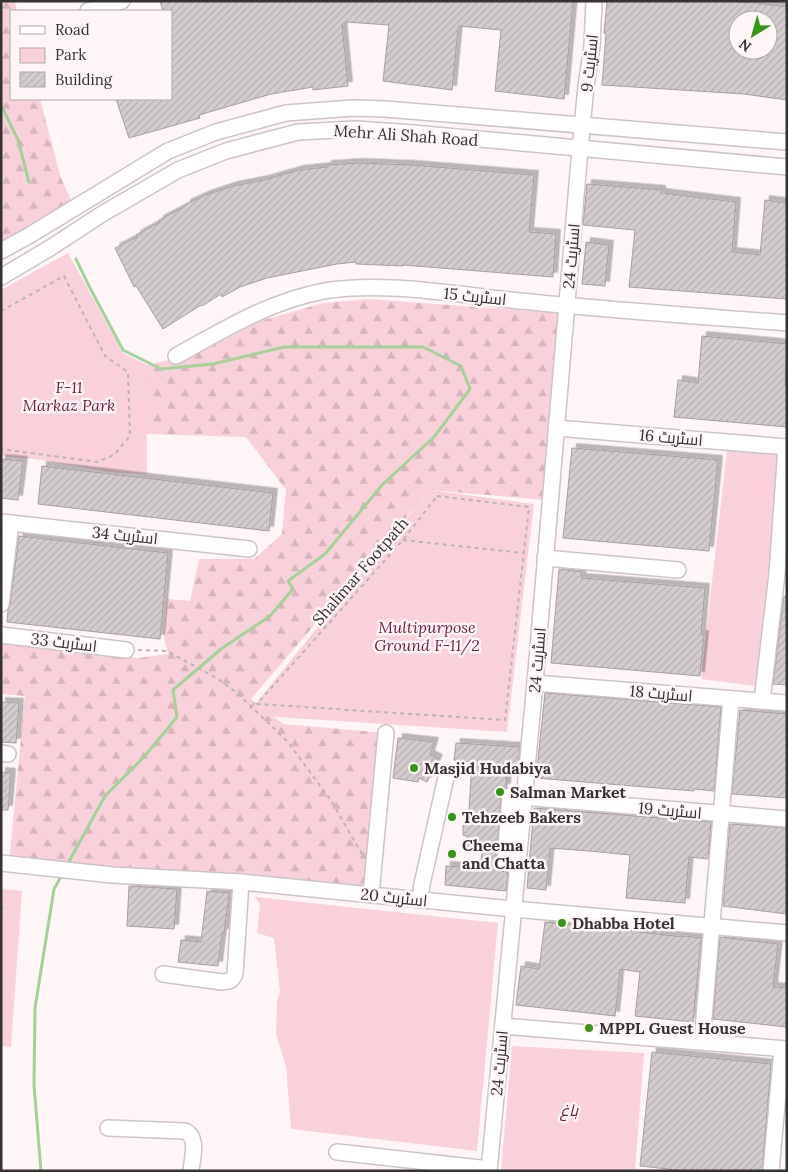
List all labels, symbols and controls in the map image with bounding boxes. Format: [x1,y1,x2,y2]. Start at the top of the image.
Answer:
legend [10,10,172,100]
north arrow [728,10,778,60]
text: Road [55,20,90,39]
street label: اسٹریٹ 9 [576,33,602,93]
text: N [735,35,755,56]
text: Park [55,45,86,64]
text: Building [55,70,113,89]
street label: Mehr Ali Shah Road [333,120,479,150]
street label: اسٹریٹ 24 [558,222,584,290]
street label: اسٹریٹ 15 [443,283,507,309]
park label: F-11 Markaz Park [23,377,115,415]
street label: اسٹریٹ 16 [638,424,704,450]
street label: Shalimar Footpath [308,513,413,629]
street label: اسٹریٹ 34 [91,522,159,548]
park label: Multipurpose Ground F-11/2 [374,617,480,656]
street label: اسٹریٹ 24 [524,626,550,694]
street label: اسٹریٹ 33 [30,628,98,656]
street label: اسٹریٹ 18 [629,680,693,706]
place label: Masjid Hudabiya [424,758,552,778]
marker: Masjid Hudabiya [408,762,420,774]
place label: Salman Market [510,782,627,802]
marker: Salman Market [494,786,506,798]
street label: اسٹریٹ 19 [637,797,703,823]
place label: Tehzeeb Bakers [462,807,581,827]
marker: Tehzeeb Bakers [446,811,458,823]
place label: Cheema and Chatta [462,835,546,873]
marker: Cheema and Chatta [446,848,458,860]
street label: اسٹریٹ 20 [360,884,428,910]
place label: Dhabba Hotel [572,913,675,933]
marker: Dhabba Hotel [556,917,568,929]
place label: MPPL Guest House [599,1018,746,1038]
marker: MPPL Guest House [583,1022,595,1034]
street label: اسٹریٹ 24 [486,1029,512,1097]
park label: باغ [559,1100,579,1122]

